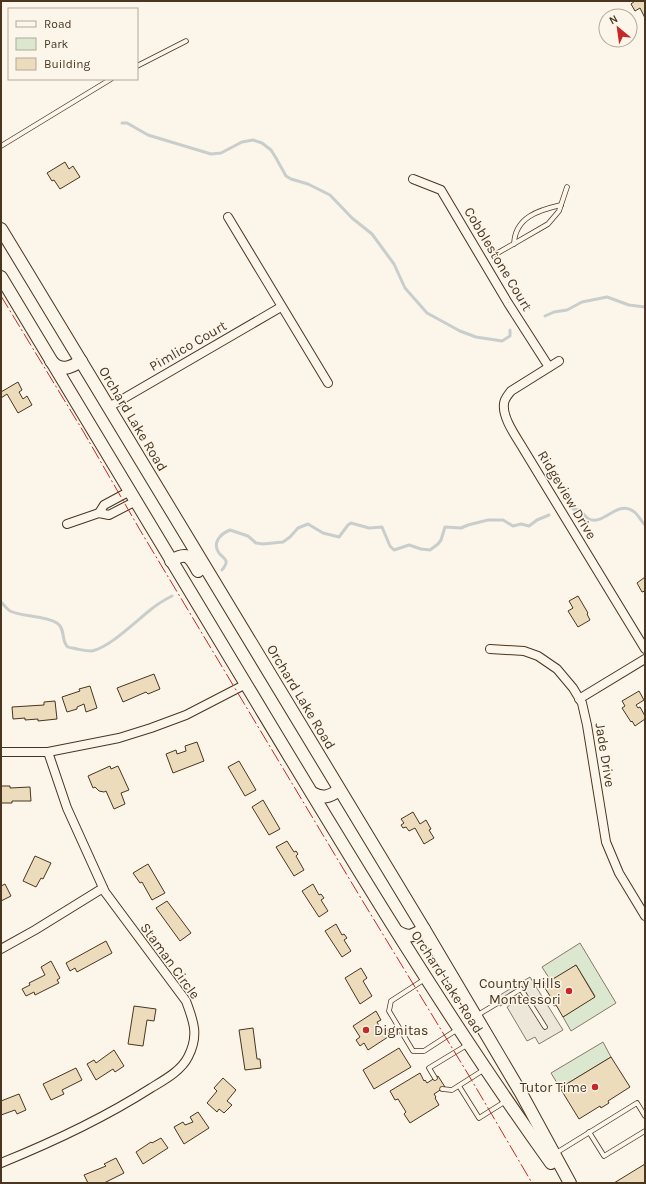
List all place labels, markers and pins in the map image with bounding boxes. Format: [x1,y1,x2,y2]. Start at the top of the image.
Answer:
place label: Country Hills Montessori [479,975,561,1008]
marker: Country Hills Montessori [564,986,574,996]
place label: Dignitas [374,1022,428,1039]
marker: Dignitas [361,1025,371,1035]
place label: Tutor Time [520,1079,587,1096]
marker: Tutor Time [590,1082,600,1092]

